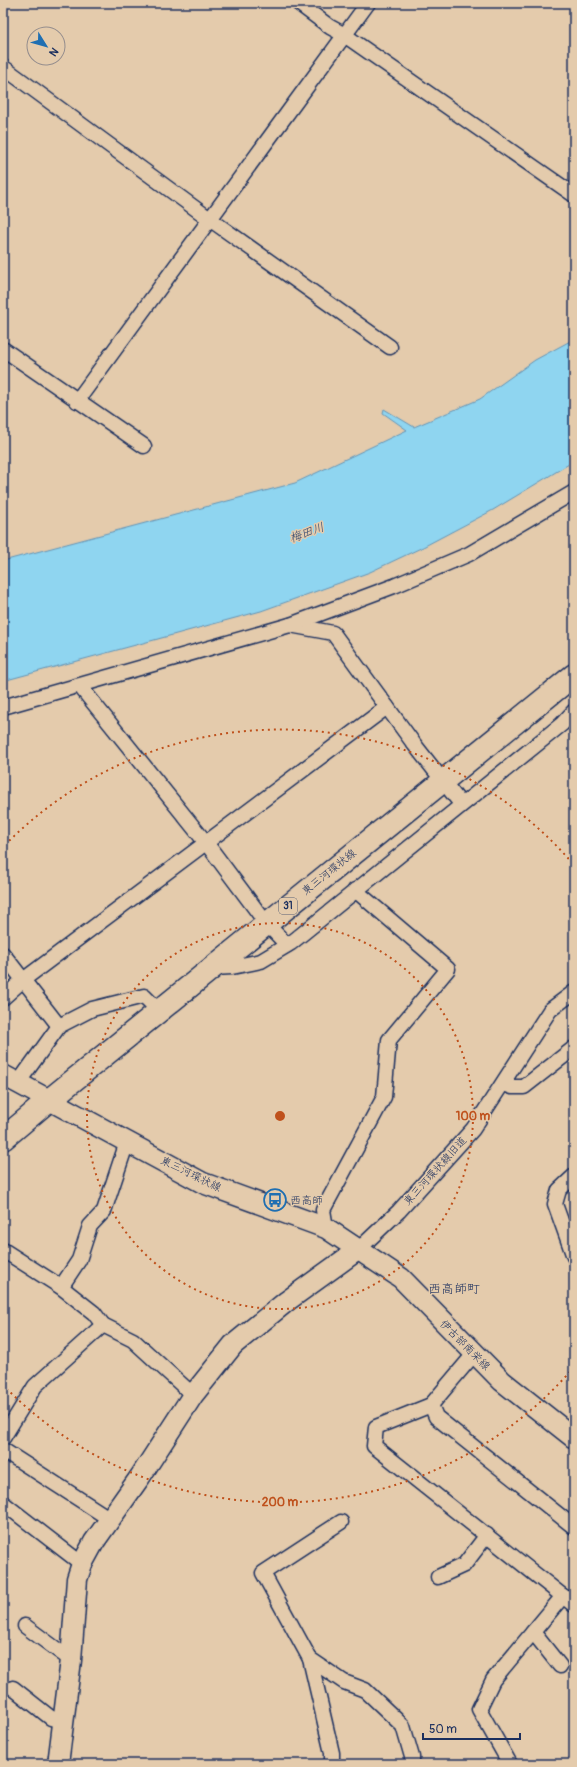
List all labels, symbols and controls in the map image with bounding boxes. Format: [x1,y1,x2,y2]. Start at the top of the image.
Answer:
north arrow [26,26,66,66]
text: N [46,45,61,59]
water label: 梅田川 [288,520,326,546]
street label: 東三河環状線 [299,846,359,898]
road number: 31 [279,898,297,914]
centre of rings [273,1109,287,1123]
text: 100 m [456,1109,491,1124]
street label: 東三河環状線旧道 [401,1134,469,1208]
street label: 東三河環状線 [158,1154,224,1194]
bus stop icon: 西高師 [262,1187,288,1213]
place label: 西高師 [290,1194,323,1207]
district label: 西高師町 [428,1281,480,1297]
street label: 伊古部南栄線 [437,1317,493,1373]
text: 200 m [262,1495,299,1510]
scale bar [423,1715,520,1741]
text: 50 m [429,1722,457,1737]

